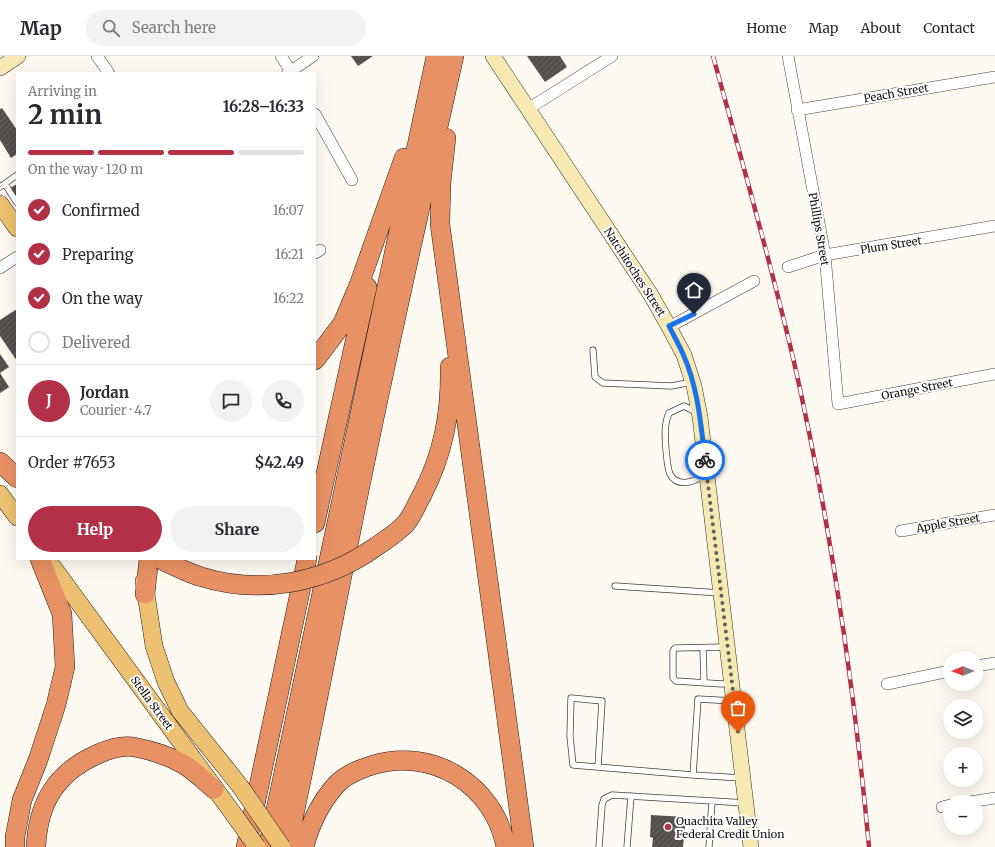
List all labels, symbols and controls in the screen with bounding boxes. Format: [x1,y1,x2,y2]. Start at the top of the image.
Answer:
search box [86,10,366,46]
text: Map [20,16,62,40]
icon: search [100,17,122,39]
text: Search here [132,18,216,37]
text: Home [746,19,787,37]
text: Map [809,19,838,37]
text: About [860,19,901,37]
text: Contact [923,19,975,37]
street label: Peach Street [863,80,930,106]
text: Arriving in [28,83,97,100]
text: 16:28–16:33 [223,97,304,116]
text: 2 min [28,98,102,131]
text: On the way · 120 m [28,161,143,178]
street label: Phillips Street [806,191,832,267]
icon: check [28,199,50,221]
text: Confirmed [62,201,140,220]
text: 16:07 [273,202,304,219]
street label: Natchitoches Street [601,225,669,320]
street label: Plum Street [859,233,923,257]
icon: check [28,243,50,265]
text: Preparing [62,245,134,264]
text: 16:21 [275,246,304,263]
pin [677,273,711,314]
icon: home [683,279,705,301]
icon: check [28,287,50,309]
text: On the way [62,289,143,308]
text: 16:22 [273,290,304,307]
text: Delivered [62,333,130,352]
street label: Orange Street [880,375,954,403]
button: chat [210,380,252,422]
button: phone [262,380,304,422]
text: Jordan [80,383,129,402]
text: J [46,391,52,410]
text: Courier · 4.7 [80,402,152,419]
courier [685,440,725,480]
icon: bike [694,449,716,471]
text: Order #7653 [28,453,115,472]
text: $42.49 [255,453,304,472]
button: Help [28,506,162,552]
button: Share [170,506,304,552]
street label: Apple Street [914,510,982,536]
north arrow [943,651,983,691]
map controls [943,651,983,835]
street label: Stella Street [128,673,177,733]
pin [721,691,755,732]
icon: bag [727,697,749,719]
button: layers [943,699,983,739]
button: + [943,747,983,787]
button: − [943,795,983,835]
place label: Ouachita Valley Federal Credit Union [676,814,785,841]
marker: Ouachita Valley Federal Credit Union [663,822,673,832]

